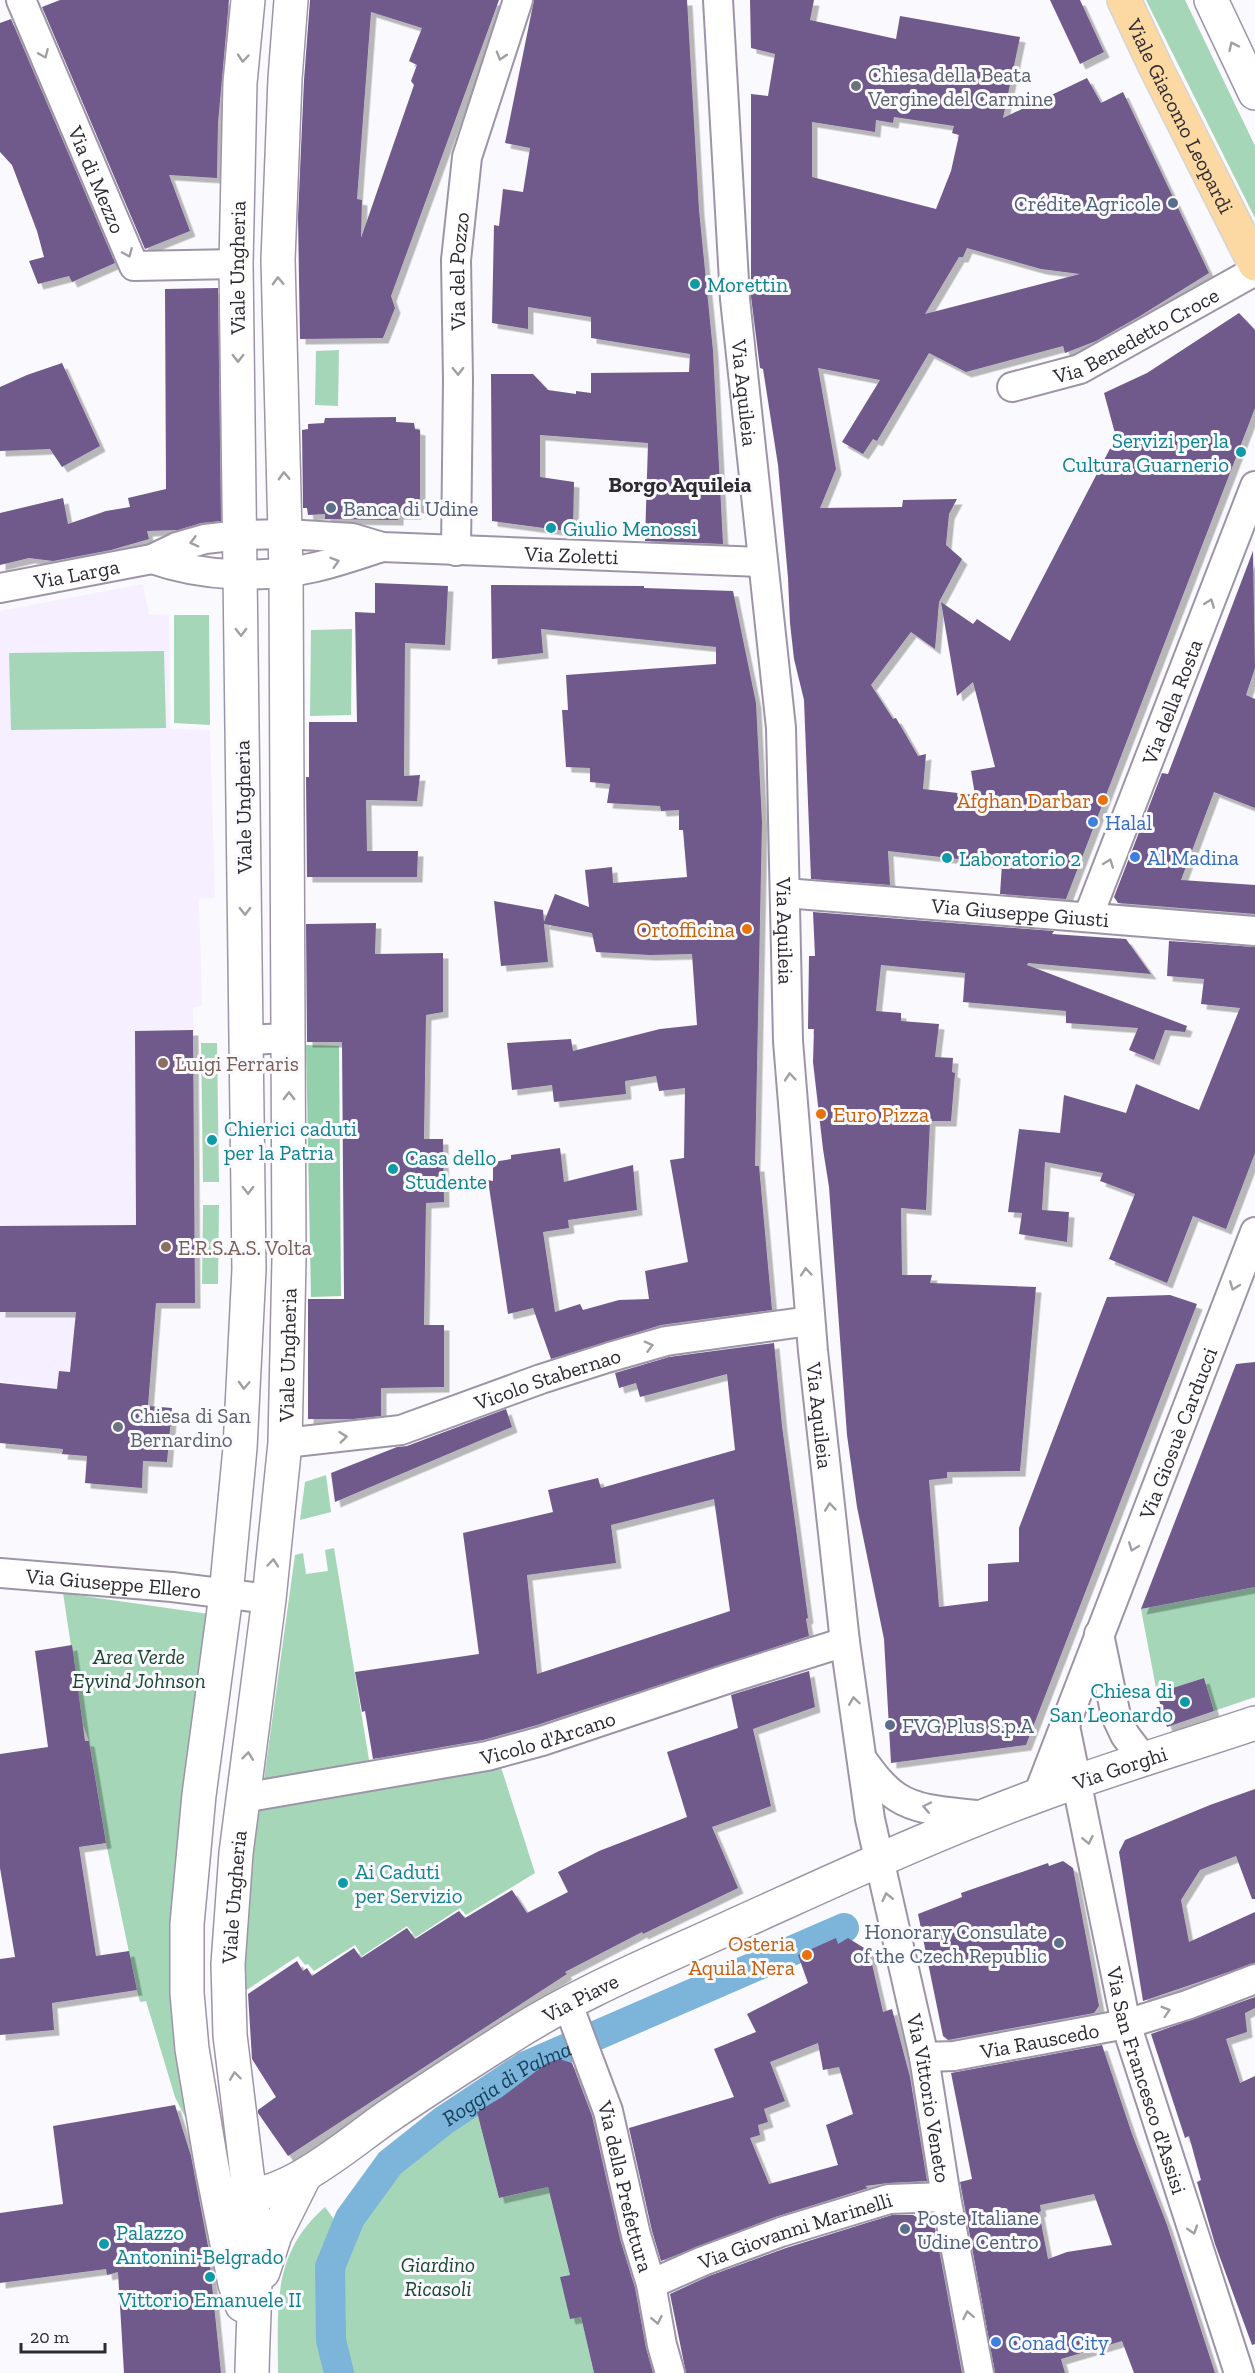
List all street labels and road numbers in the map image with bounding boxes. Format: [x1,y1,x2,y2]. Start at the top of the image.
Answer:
street label: Viale Giacomo Leopardi [1122,14,1240,217]
street label: Via di Mezzo [63,121,131,237]
street label: Viale Ungheria [223,200,250,336]
street label: Via del Pozzo [443,211,474,331]
street label: Via Benedetto Croce [1049,282,1223,388]
street label: Via Aquileia [727,337,763,448]
street label: Via Zoletti [523,540,619,569]
street label: Via Larga [31,553,121,594]
street label: Via della Rosta [1136,635,1207,769]
street label: Viale Ungheria [229,740,257,875]
street label: Via Aquileia [772,876,799,985]
street label: Via Giuseppe Giusti [929,892,1110,932]
street label: Viale Ungheria [273,1288,301,1423]
street label: Vicolo Stabernao [470,1342,623,1415]
street label: Via Giosuè Carducci [1133,1343,1222,1523]
street label: Via Aquileia [802,1360,838,1470]
street label: Via Giuseppe Ellero [24,1563,203,1603]
street label: Vicolo d'Arcano [476,1705,618,1770]
street label: Via Gorghi [1069,1740,1170,1795]
street label: Viale Ungheria [215,1828,251,1966]
street label: Via San Francesco d'Assisi [1102,1963,1193,2197]
street label: Via Piave [537,1967,622,2028]
street label: Via Vittorio Veneto [902,2010,956,2184]
street label: Via Rauscedo [977,2017,1101,2064]
street label: Via della Prefettura [592,2096,659,2275]
street label: Via Giovanni Marinelli [694,2186,895,2275]

